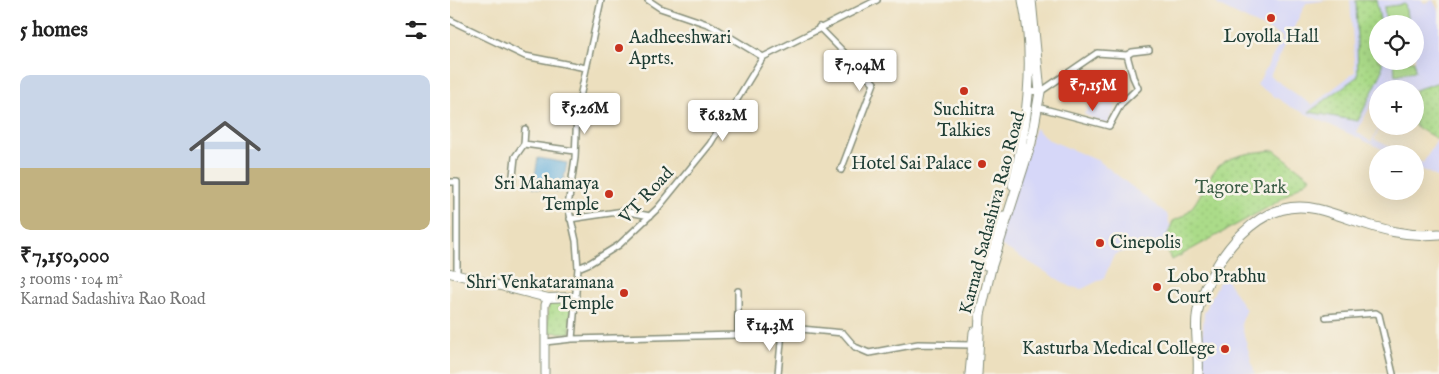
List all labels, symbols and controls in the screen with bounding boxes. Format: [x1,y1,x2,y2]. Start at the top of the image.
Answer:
marker: Loyolla Hall [1265,12,1277,24]
map controls [1369,15,1424,200]
button: locate [1369,15,1424,70]
icon: filters [402,16,430,44]
text: 5 homes [20,17,88,44]
place label: Loyolla Hall [1223,26,1319,49]
place label: Aadheeshwari Aprts. [628,27,731,71]
marker: Aadheeshwari Aprts. [613,42,625,54]
pin: ₹7.04M [819,49,901,92]
text: ₹7.04M [835,56,885,76]
pin: ₹7.15M [1052,70,1134,112]
text: ₹7.15M [1070,76,1116,96]
button: + [1369,80,1424,135]
marker: Suchitra Talkies [958,85,970,97]
pin: ₹5.26M [544,92,626,135]
text: ₹5.26M [561,99,609,119]
place label: Suchitra Talkies [933,99,995,143]
pin: ₹6.82M [682,100,764,142]
text: ₹6.82M [699,106,747,126]
icon: home [180,108,270,198]
street label: Karnad Sadashiva Rao Road [955,109,1031,317]
button: − [1369,145,1424,200]
place label: Hotel Sai Palace [851,153,972,176]
marker: Hotel Sai Palace [976,158,988,170]
street label: VT Road [614,162,679,230]
place label: Sri Mahamaya Temple [494,173,599,217]
park label: Tagore Park [1195,177,1287,200]
marker: Sri Mahamaya Temple [603,188,615,200]
place label: Cinepolis [1110,232,1181,255]
marker: Cinepolis [1094,237,1106,249]
text: ₹7,150,000 [20,243,110,270]
place label: Lobo Prabhu Court [1167,266,1266,310]
text: 3 rooms · 104 m² [20,270,123,290]
place label: Shri Venkataramana Temple [466,272,614,316]
marker: Lobo Prabhu Court [1151,281,1163,293]
marker: Shri Venkataramana Temple [618,287,630,299]
text: Karnad Sadashiva Rao Road [20,290,205,310]
pin: ₹14.3M [729,310,811,352]
text: ₹14.3M [746,316,794,336]
place label: Kasturba Medical College [1022,338,1215,361]
marker: Kasturba Medical College [1219,343,1231,355]

